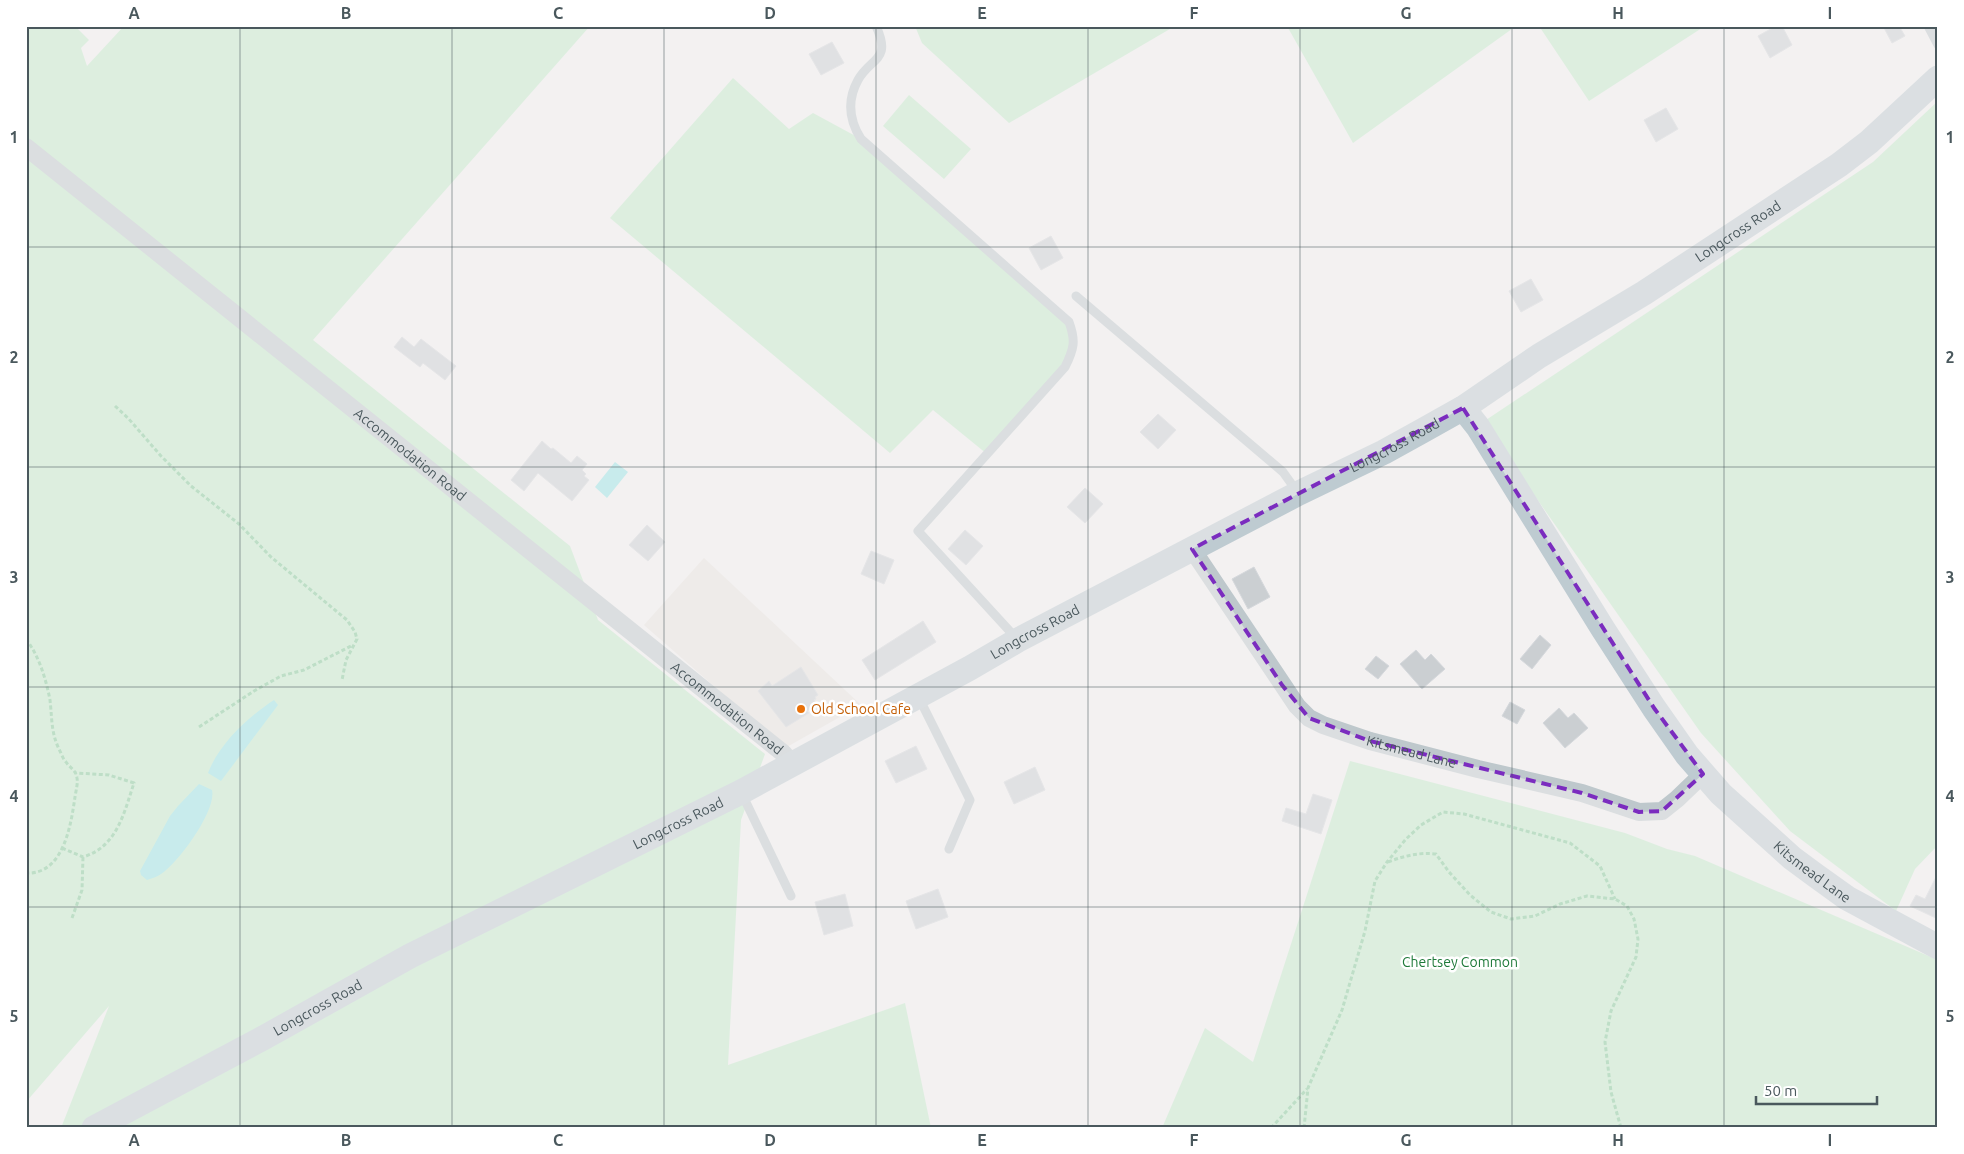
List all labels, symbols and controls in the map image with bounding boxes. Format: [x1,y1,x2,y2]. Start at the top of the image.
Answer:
text: A [128,4,140,22]
text: B [341,4,351,22]
text: C [553,4,563,22]
text: D [764,4,776,22]
text: E [977,4,987,22]
text: F [1190,4,1199,22]
text: G [1400,4,1412,22]
text: H [1612,4,1624,22]
text: I [1828,4,1832,22]
text: 1 [9,128,19,146]
text: 1 [1945,128,1955,146]
street label: Longcross Road [1692,197,1784,265]
text: 2 [9,348,19,366]
text: 2 [1945,348,1955,366]
street label: Accommodation Road [351,405,469,504]
street label: Longcross Road [1347,415,1442,475]
text: 3 [9,568,19,586]
text: 3 [1945,568,1955,586]
street label: Longcross Road [987,601,1082,662]
street label: Accommodation Road [668,659,786,758]
place label: Old School Cafe [811,701,911,717]
marker: Old School Cafe [795,703,807,715]
street label: Kitsmead Lane [1365,732,1458,771]
text: 4 [9,787,19,805]
text: 4 [1945,787,1955,805]
street label: Longcross Road [630,794,726,852]
street label: Kitsmead Lane [1771,838,1854,906]
park label: Chertsey Common [1402,954,1518,970]
street label: Longcross Road [270,976,365,1039]
text: 5 [9,1007,19,1025]
text: 5 [1945,1007,1955,1025]
scale bar [1756,1074,1878,1106]
text: 50 m [1764,1082,1797,1099]
text: A [128,1131,140,1149]
text: B [341,1131,351,1149]
text: C [553,1131,563,1149]
text: D [764,1131,776,1149]
text: E [977,1131,987,1149]
text: F [1190,1131,1199,1149]
text: G [1400,1131,1412,1149]
text: H [1612,1131,1624,1149]
text: I [1828,1131,1832,1149]

